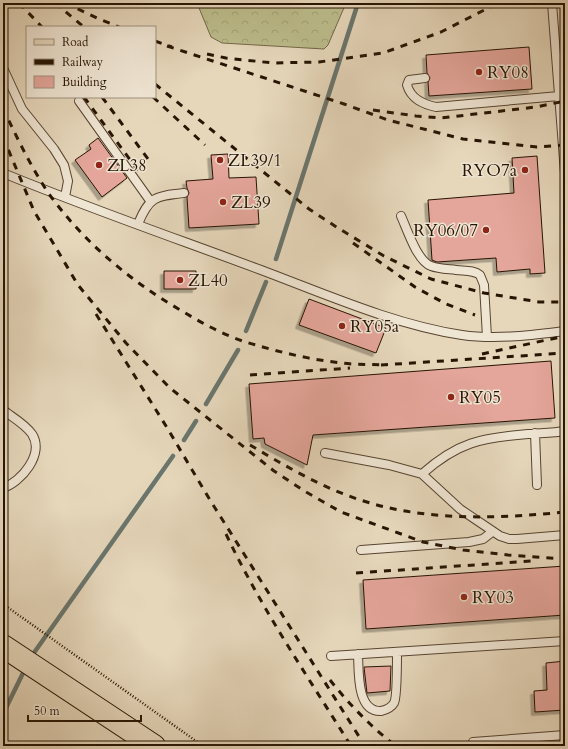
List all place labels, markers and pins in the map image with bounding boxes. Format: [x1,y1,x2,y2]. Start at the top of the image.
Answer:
place label: RY08 [487,61,529,84]
marker: RY08 [474,67,484,77]
place label: ZL39/1 [228,149,282,172]
place label: ZL38 [107,154,147,177]
marker: ZL39/1 [215,155,225,165]
place label: RYO7a [462,159,518,182]
marker: ZL38 [94,160,104,170]
marker: RYO7a [520,165,530,175]
place label: ZL39 [231,191,271,214]
marker: ZL39 [218,197,228,207]
place label: RY06/07 [413,219,478,242]
marker: RY06/07 [481,225,491,235]
place label: ZL40 [188,269,228,292]
marker: ZL40 [175,275,185,285]
place label: RY05a [350,315,400,338]
marker: RY05a [337,321,347,331]
place label: RY05 [459,386,501,409]
marker: RY05 [446,392,456,402]
place label: RY03 [472,586,514,609]
marker: RY03 [459,592,469,602]

